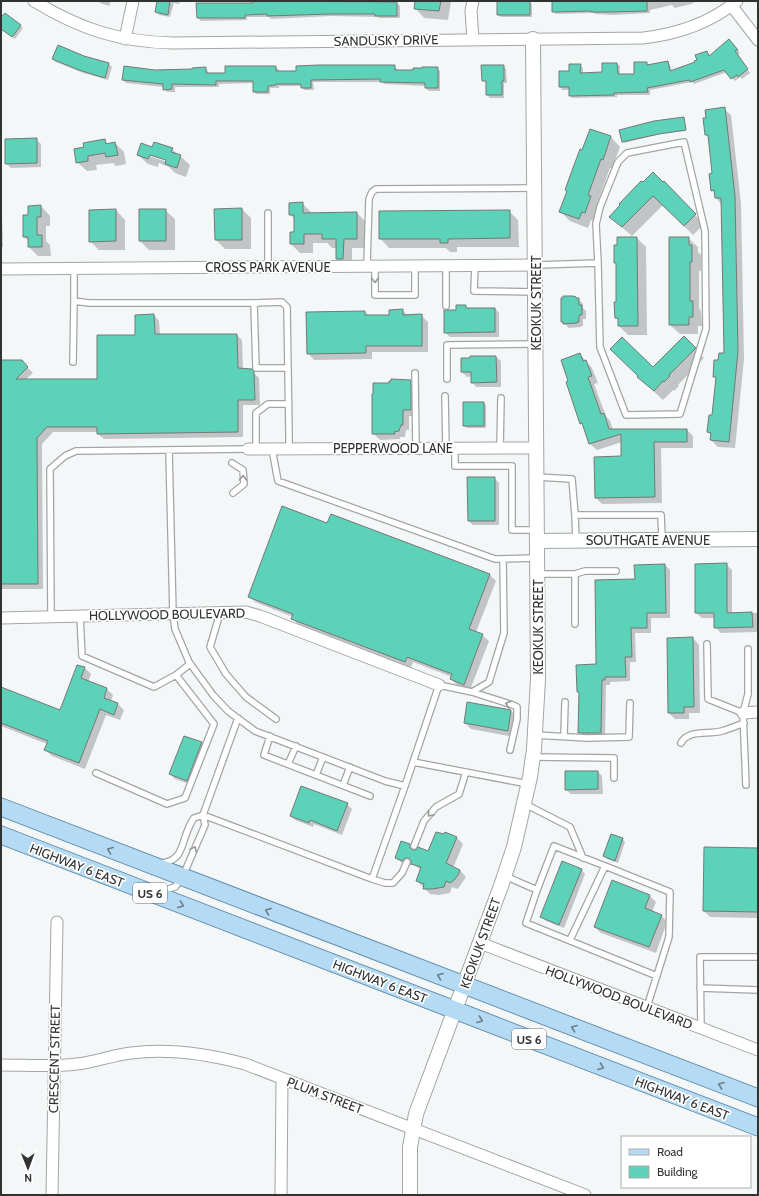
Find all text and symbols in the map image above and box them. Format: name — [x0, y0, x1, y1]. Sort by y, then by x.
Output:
street label: SANDUSKY DRIVE — [334, 31, 438, 49]
street label: KEOKUK STREET — [528, 255, 544, 351]
street label: CROSS PARK AVENUE — [205, 259, 331, 275]
one-way arrow — [371, 277, 379, 283]
street label: PEPPERWOOD LANE — [333, 440, 453, 456]
one-way arrow — [239, 475, 247, 481]
street label: SOUTHGATE AVENUE — [586, 532, 710, 548]
street label: KEOKUK STREET — [530, 579, 546, 675]
street label: HOLLYWOOD BOULEVARD — [89, 605, 245, 623]
one-way arrow — [505, 700, 512, 709]
one-way arrow — [427, 810, 434, 817]
street label: HIGHWAY 6 EAST — [28, 840, 126, 890]
one-way arrow — [107, 846, 114, 854]
one-way arrow — [190, 846, 198, 853]
road number: US 6 — [133, 883, 167, 903]
street label: KEOKUK STREET — [456, 895, 504, 990]
one-way arrow — [178, 900, 185, 908]
one-way arrow — [265, 907, 272, 915]
street label: HIGHWAY 6 EAST — [331, 956, 429, 1006]
street label: HOLLYWOOD BOULEVARD — [543, 962, 695, 1032]
one-way arrow — [436, 973, 443, 981]
street label: CRESCENT STREET — [45, 1005, 63, 1113]
one-way arrow — [477, 1015, 484, 1023]
one-way arrow — [571, 1025, 579, 1033]
road number: US 6 — [512, 1029, 546, 1049]
one-way arrow — [598, 1062, 605, 1070]
street label: PLUM STREET — [285, 1073, 365, 1117]
street label: HIGHWAY 6 EAST — [633, 1073, 731, 1123]
one-way arrow — [718, 1081, 725, 1089]
legend — [621, 1136, 751, 1188]
text: Road — [657, 1144, 683, 1159]
north arrow — [8, 1148, 48, 1188]
text: Building — [657, 1164, 699, 1179]
text: N — [24, 1171, 32, 1185]

